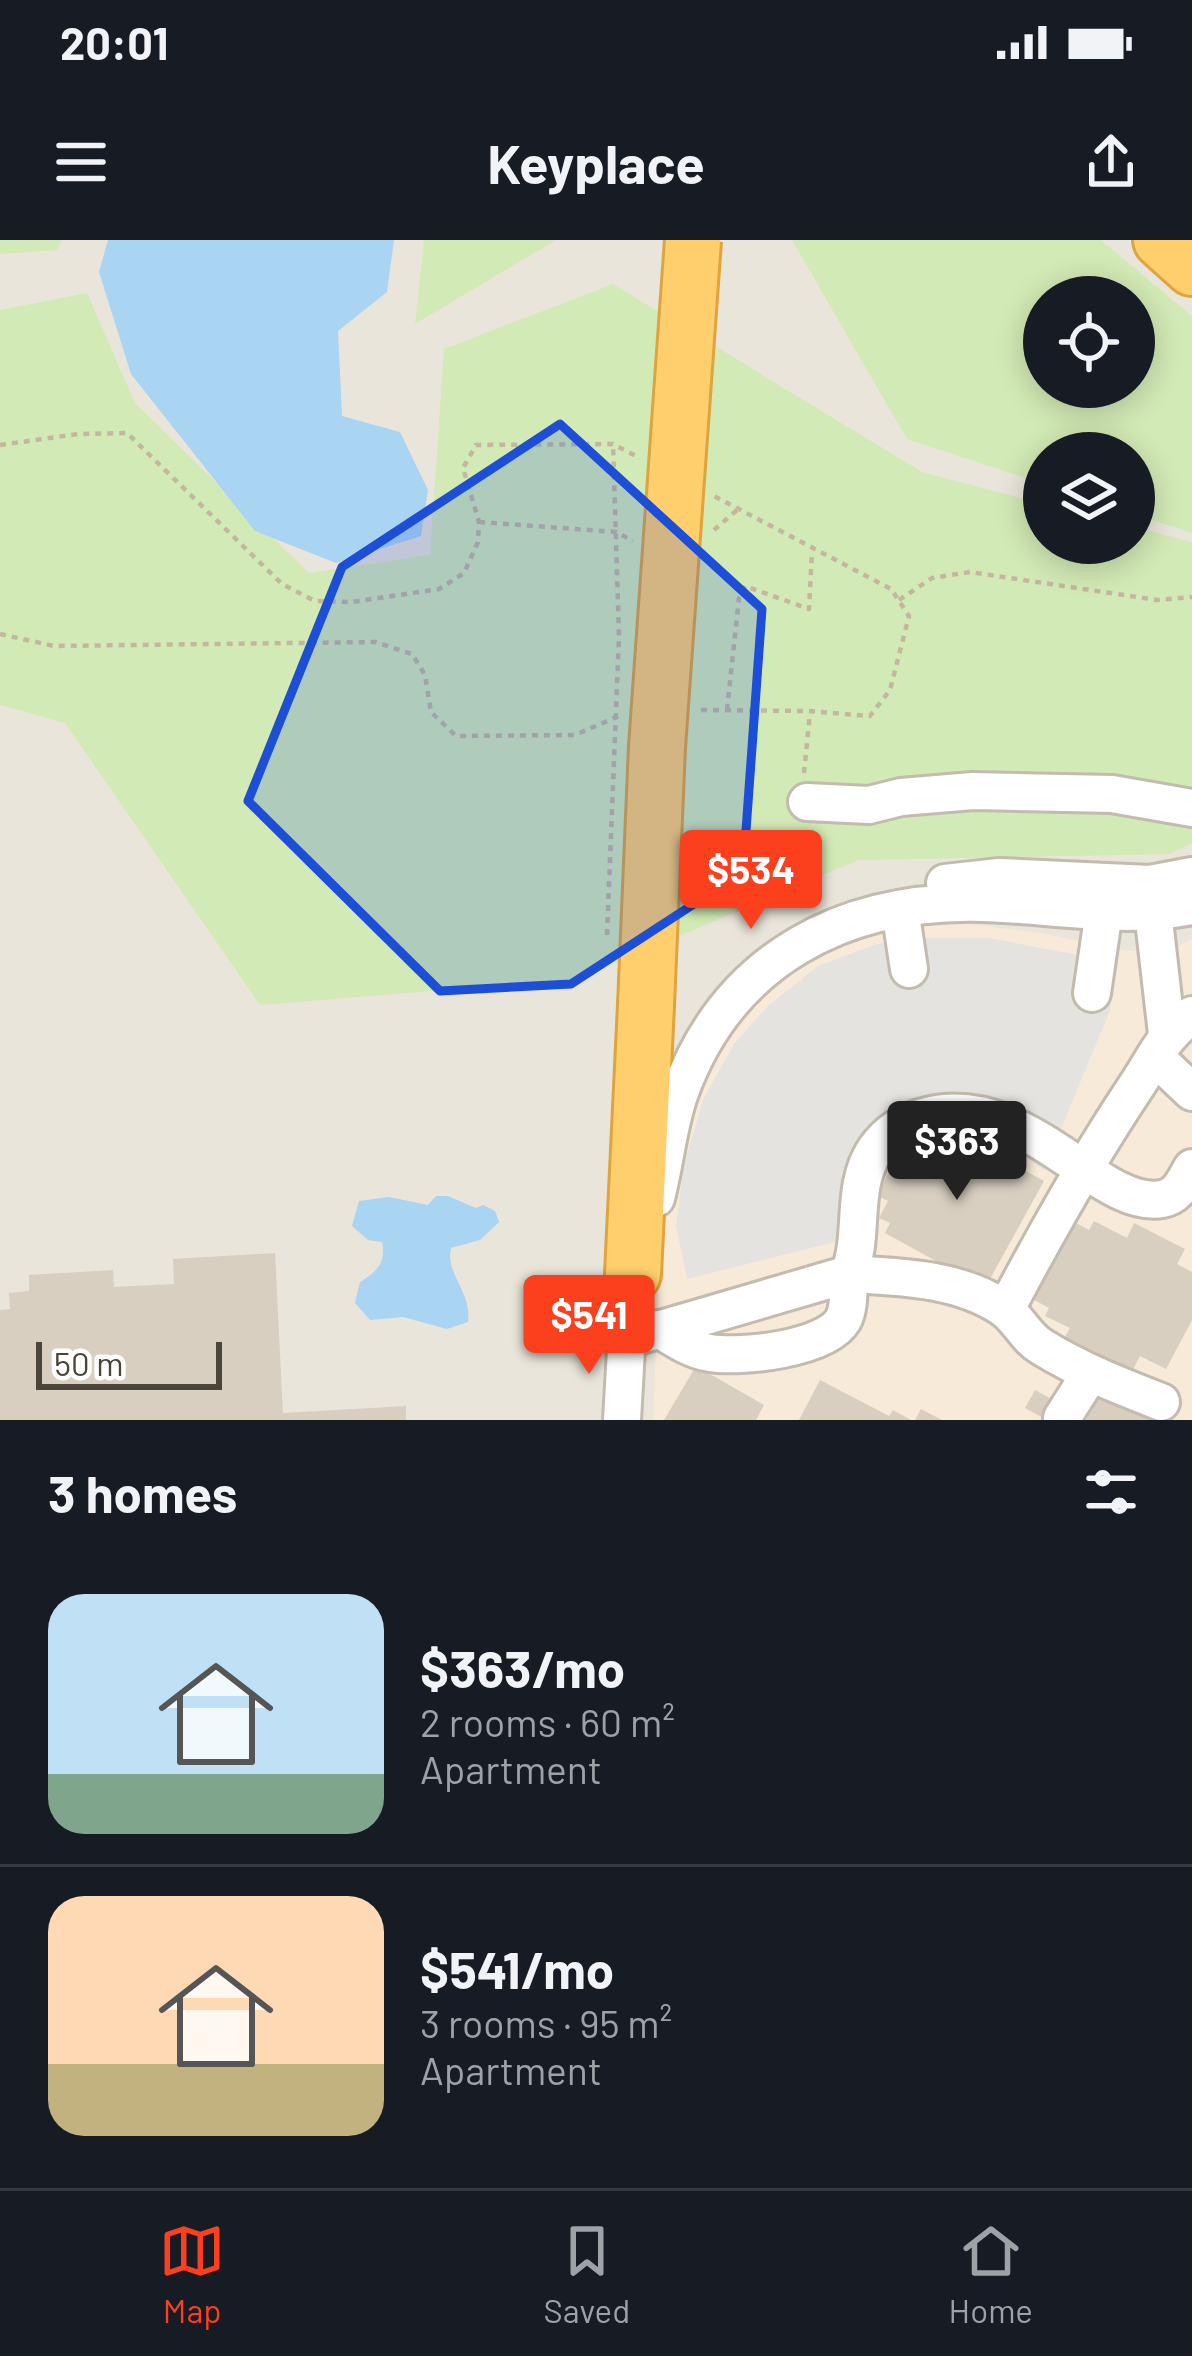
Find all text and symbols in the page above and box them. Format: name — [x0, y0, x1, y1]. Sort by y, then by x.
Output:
text: 20:01 — [60, 15, 168, 69]
icon: menu — [48, 129, 114, 195]
icon: share — [1078, 129, 1144, 195]
text: Keyplace — [487, 130, 705, 195]
map controls — [1023, 276, 1155, 564]
button: locate — [1023, 276, 1155, 408]
button: layers — [1023, 432, 1155, 564]
pin: $534 — [680, 830, 822, 932]
text: $534 — [707, 845, 795, 892]
pin: $363 — [886, 1101, 1028, 1203]
text: $363 — [914, 1116, 1000, 1163]
pin: $541 — [518, 1275, 660, 1377]
text: $541 — [551, 1290, 628, 1337]
scale bar — [36, 1336, 222, 1389]
text: 50 m — [54, 1343, 124, 1383]
icon: filters — [1078, 1459, 1144, 1525]
text: 3 homes — [48, 1462, 237, 1523]
text: $363/mo — [420, 1637, 625, 1698]
icon: home — [144, 1642, 288, 1786]
text: 2 rooms · 60 m² — [420, 1698, 675, 1745]
text: Apartment — [420, 1745, 602, 1792]
text: $541/mo — [420, 1938, 614, 1999]
icon: home — [144, 1944, 288, 2088]
text: 3 rooms · 95 m² — [420, 1999, 672, 2046]
text: Apartment — [420, 2046, 602, 2093]
tab: Map — [159, 2218, 225, 2330]
tab: Saved — [544, 2218, 630, 2330]
tab: Home — [949, 2218, 1033, 2330]

